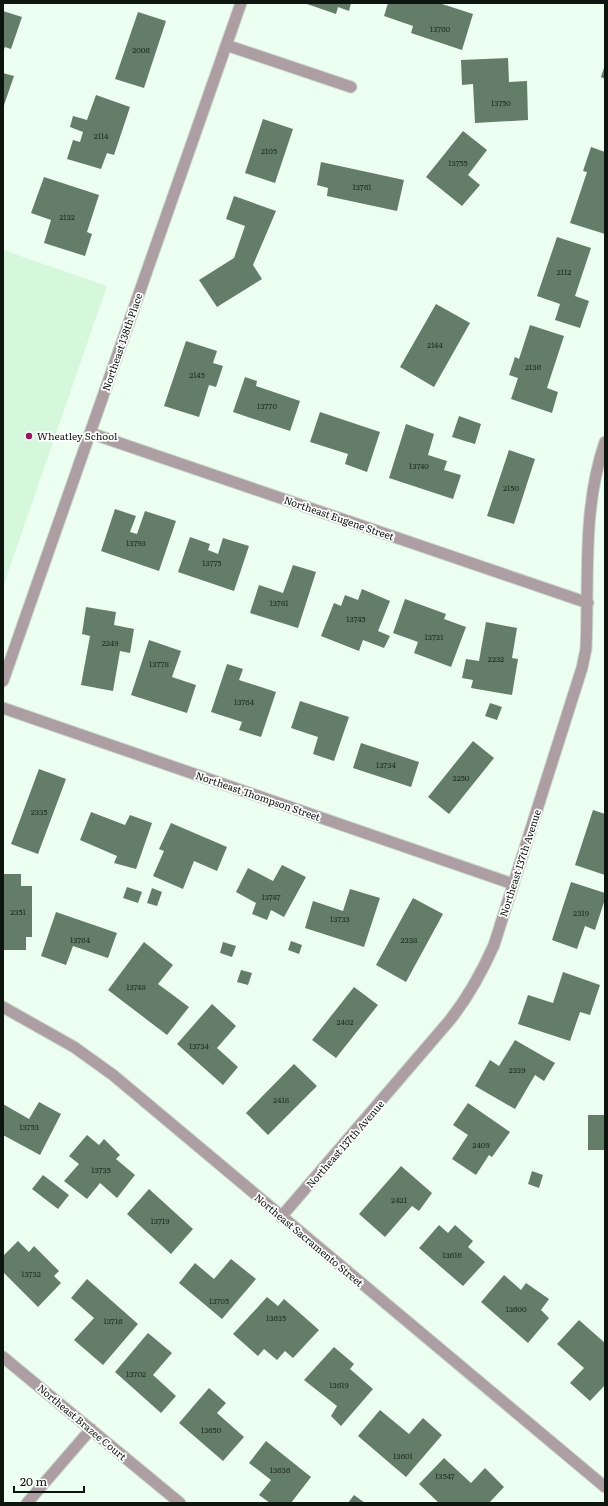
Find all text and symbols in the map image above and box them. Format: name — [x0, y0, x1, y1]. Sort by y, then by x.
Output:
house number: 13760 — [430, 23, 451, 34]
house number: 2006 — [132, 44, 150, 55]
house number: 13750 — [491, 97, 511, 108]
house number: 2114 — [94, 130, 109, 141]
house number: 2105 — [261, 145, 277, 156]
house number: 13755 — [448, 157, 468, 168]
house number: 13761 — [353, 181, 372, 192]
house number: 2132 — [59, 211, 75, 222]
house number: 2112 — [557, 266, 571, 277]
street label: Northeast 138th Place — [98, 291, 145, 393]
house number: 2144 — [427, 339, 443, 350]
house number: 2136 — [525, 361, 542, 372]
house number: 2145 — [189, 369, 205, 380]
house number: 13770 — [257, 400, 277, 411]
place label: Wheatley School — [37, 428, 118, 443]
marker: Wheatley School — [24, 431, 34, 441]
house number: 13740 — [409, 460, 429, 471]
house number: 2150 — [503, 482, 519, 493]
street label: Northeast Eugene Street — [282, 492, 396, 543]
house number: 13793 — [126, 537, 146, 548]
house number: 13775 — [202, 557, 222, 568]
house number: 13761 — [270, 597, 289, 608]
house number: 13745 — [346, 613, 366, 624]
house number: 13731 — [425, 631, 444, 642]
house number: 2249 — [102, 637, 118, 648]
house number: 2232 — [488, 653, 504, 664]
house number: 13778 — [149, 658, 170, 669]
house number: 13764 — [234, 696, 255, 707]
house number: 13734 — [376, 759, 397, 770]
street label: Northeast Thompson Street — [194, 767, 323, 824]
house number: 2250 — [453, 772, 470, 783]
house number: 2335 — [31, 806, 47, 817]
street label: Northeast 137th Avenue — [495, 807, 544, 918]
house number: 13747 — [261, 891, 281, 902]
house number: 2351 — [10, 906, 27, 917]
house number: 2319 — [573, 907, 589, 918]
house number: 13733 — [330, 913, 350, 924]
house number: 13764 — [70, 934, 91, 945]
house number: 2338 — [401, 934, 418, 945]
house number: 13748 — [126, 981, 146, 992]
house number: 2402 — [336, 1016, 354, 1027]
house number: 13734 — [189, 1040, 210, 1051]
house number: 2339 — [509, 1064, 525, 1075]
house number: 2418 — [273, 1094, 290, 1105]
street label: Northeast 137th Avenue — [302, 1097, 387, 1191]
house number: 13753 — [19, 1121, 39, 1132]
house number: 2409 — [472, 1139, 490, 1150]
house number: 13735 — [91, 1164, 111, 1175]
street label: Northeast Sacramento Street — [252, 1190, 367, 1290]
house number: 2421 — [391, 1194, 408, 1205]
house number: 13719 — [151, 1215, 169, 1226]
house number: 13616 — [442, 1249, 462, 1260]
house number: 13732 — [21, 1268, 41, 1279]
house number: 13705 — [209, 1295, 229, 1306]
house number: 13600 — [505, 1303, 527, 1314]
house number: 13635 — [266, 1312, 286, 1323]
house number: 13716 — [104, 1315, 123, 1326]
house number: 13702 — [126, 1368, 146, 1379]
house number: 13619 — [329, 1379, 349, 1390]
street label: Northeast Brazee Court — [35, 1380, 130, 1463]
house number: 13650 — [201, 1424, 222, 1435]
house number: 13601 — [393, 1450, 414, 1461]
house number: 13636 — [270, 1464, 291, 1475]
scale bar — [14, 1468, 84, 1494]
house number: 13547 — [435, 1470, 455, 1481]
text: 20 m — [20, 1472, 47, 1490]

